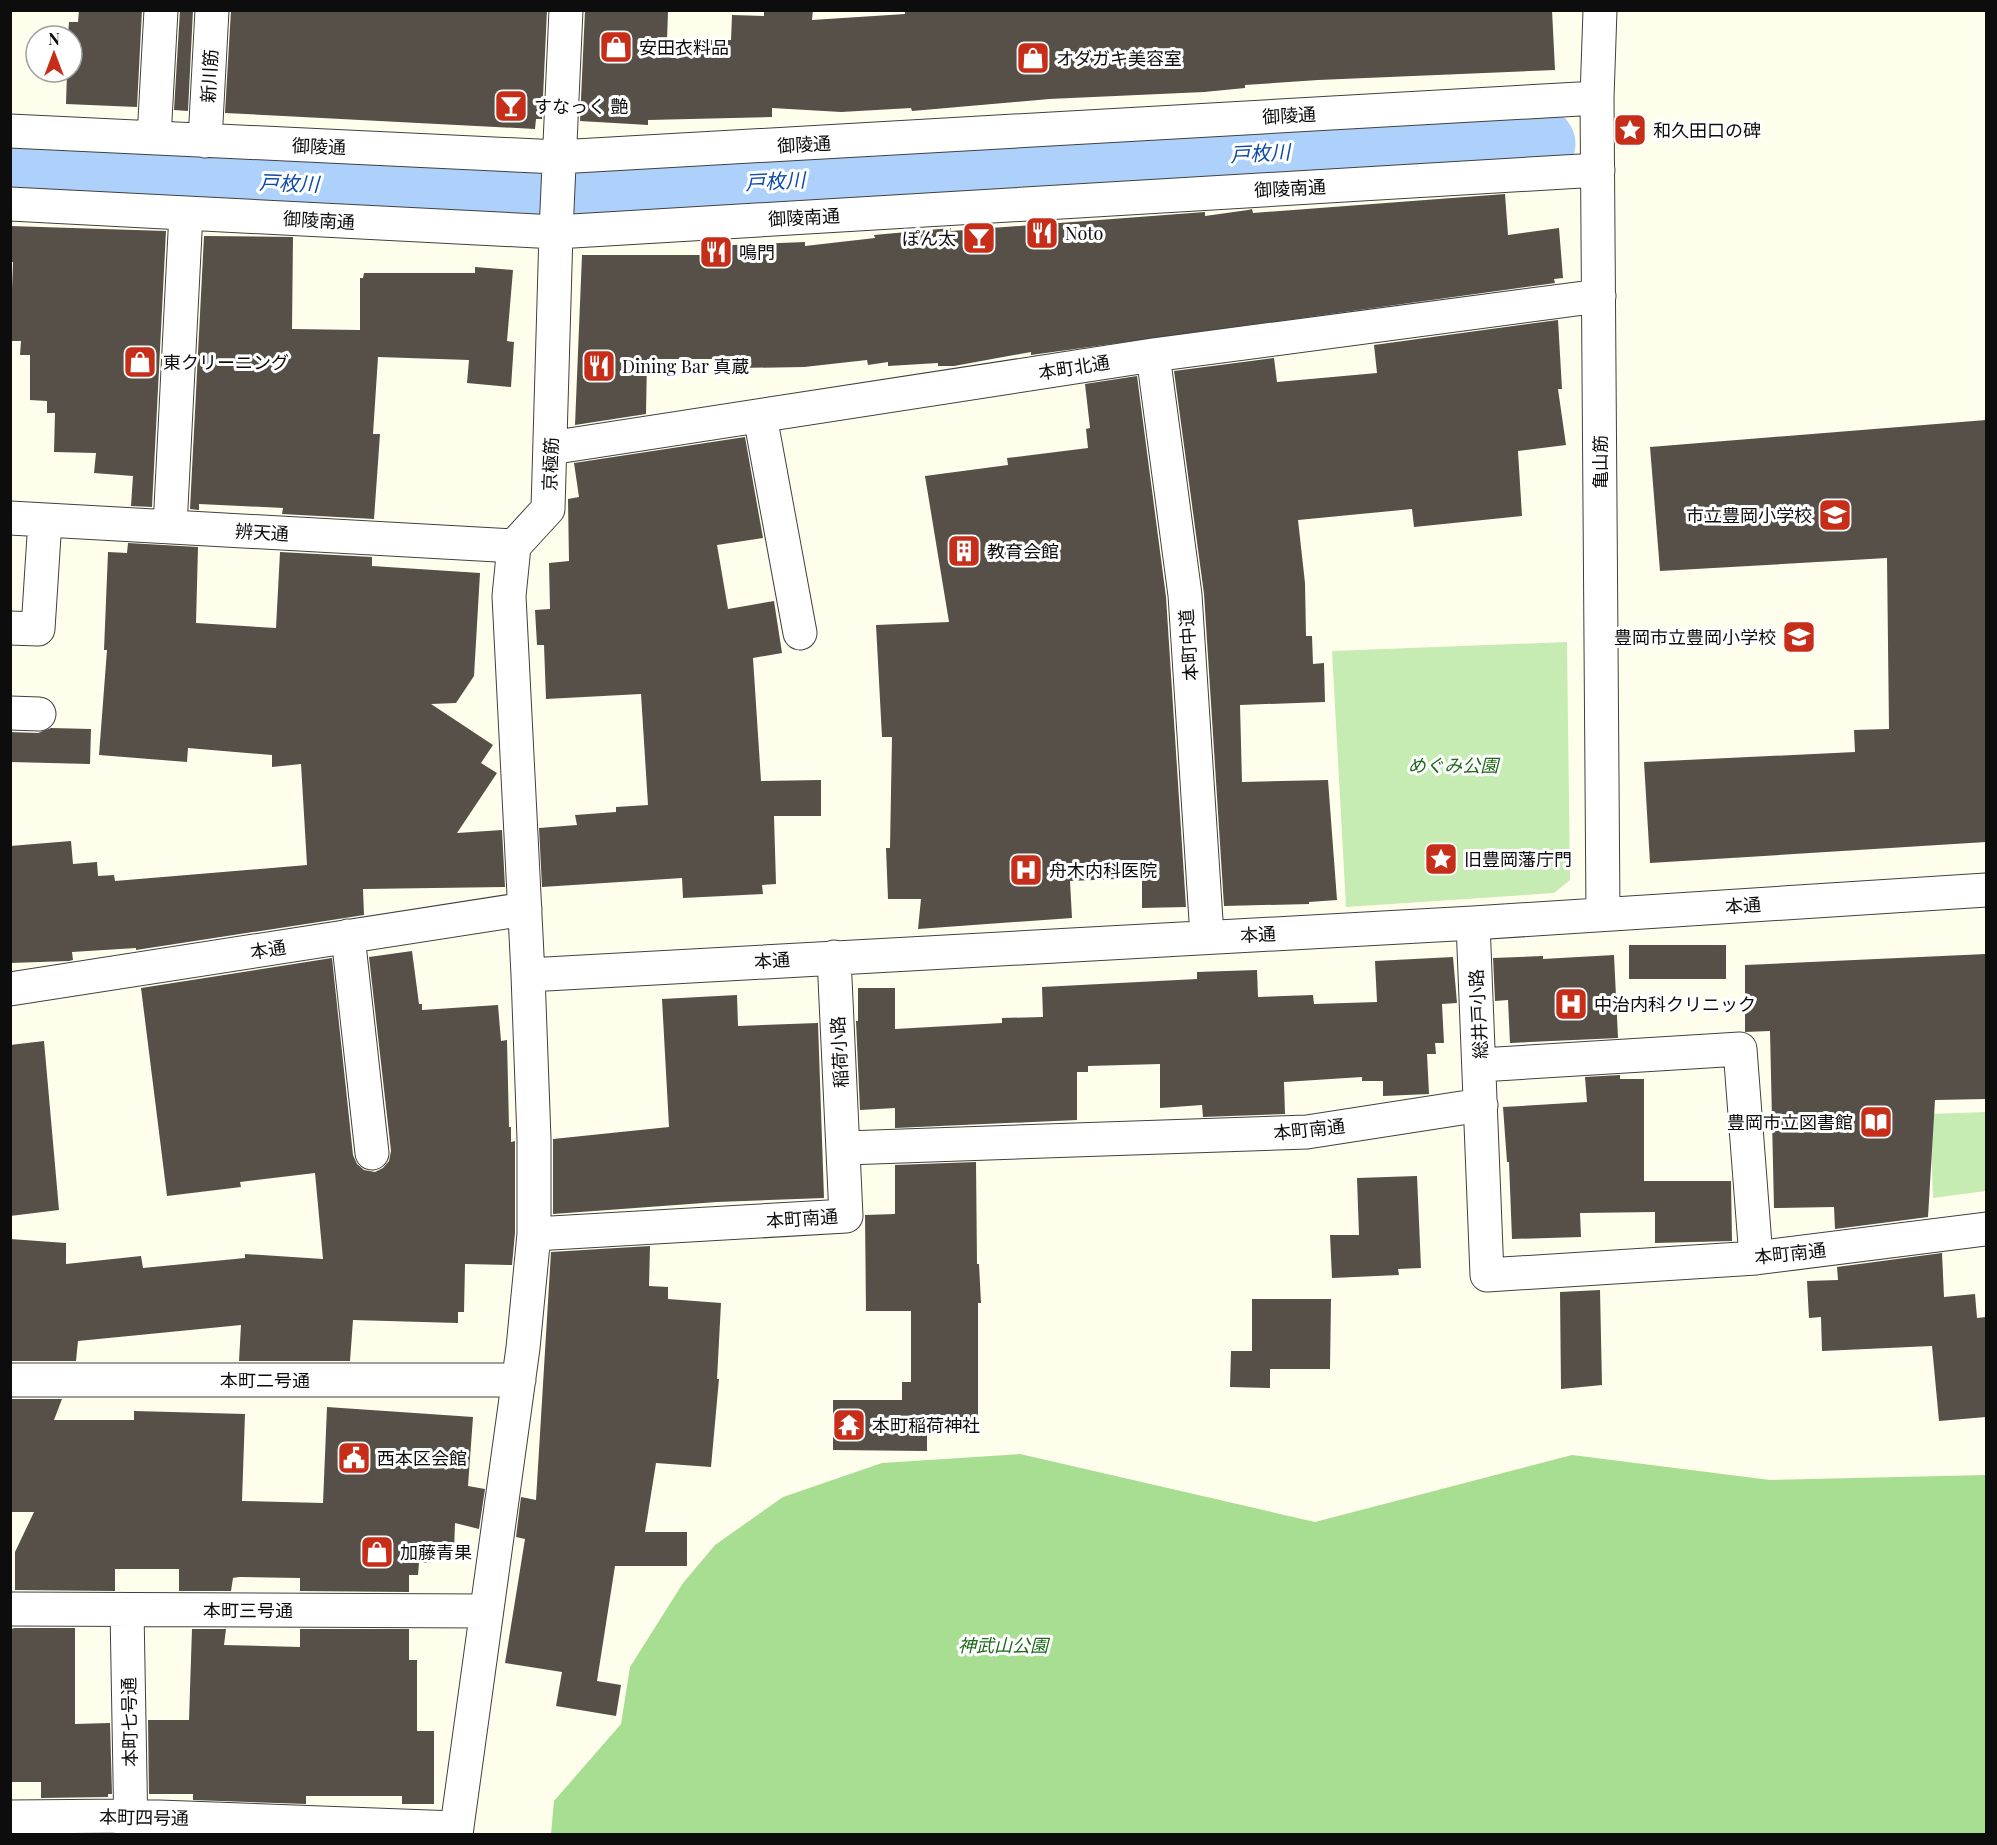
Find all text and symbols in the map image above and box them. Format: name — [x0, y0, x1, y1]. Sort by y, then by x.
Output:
north arrow — [24, 24, 84, 84]
text: N — [48, 28, 60, 49]
shop icon: 安田衣料品 — [598, 29, 634, 65]
place label: 安田衣料品 — [639, 35, 729, 59]
shop icon: オダガキ美容室 — [1015, 40, 1051, 76]
place label: オダガキ美容室 — [1056, 46, 1182, 70]
street label: 新川筋 — [196, 48, 222, 104]
bar icon: すなっく 艶 — [493, 88, 529, 124]
place label: すなっく 艶 — [534, 94, 628, 118]
street label: 御陵通 — [1261, 102, 1317, 128]
place icon: 和久田口の碑 — [1612, 112, 1648, 148]
place label: 和久田口の碑 — [1653, 118, 1761, 142]
street label: 御陵通 — [776, 131, 832, 157]
street label: 御陵通 — [292, 133, 346, 159]
water label: 戸枚川 — [1229, 137, 1293, 167]
water label: 戸枚川 — [744, 165, 808, 195]
water label: 戸枚川 — [259, 167, 321, 197]
street label: 御陵南通 — [1253, 174, 1327, 202]
street label: 御陵南通 — [767, 203, 841, 231]
street label: 御陵南通 — [282, 206, 356, 234]
restaurant icon: Noto — [1024, 215, 1060, 251]
bar icon: ぽん太 — [961, 220, 997, 256]
place label: Noto — [1065, 221, 1104, 245]
place label: ぽん太 — [902, 226, 956, 250]
restaurant icon: 鳴門 — [698, 234, 734, 270]
place label: 鳴門 — [739, 240, 775, 264]
shop icon: 東クリーニング — [122, 344, 158, 380]
restaurant icon: Dining Bar 真蔵 — [581, 348, 617, 384]
place label: 東クリーニング — [163, 350, 289, 374]
street label: 本町北通 — [1037, 350, 1111, 384]
place label: Dining Bar 真蔵 — [622, 354, 749, 378]
street label: 亀山筋 — [1588, 435, 1612, 489]
street label: 京極筋 — [537, 437, 563, 491]
school or university icon: 市立豊岡小学校 — [1817, 497, 1853, 533]
place label: 市立豊岡小学校 — [1686, 503, 1812, 527]
street label: 辨天通 — [234, 519, 290, 545]
building icon: 教育会館 — [946, 533, 982, 569]
place label: 教育会館 — [987, 539, 1059, 563]
street label: 本町中道 — [1174, 608, 1202, 682]
school or university icon: 豊岡市立豊岡小学校 — [1781, 619, 1817, 655]
place label: 豊岡市立豊岡小学校 — [1614, 625, 1776, 649]
park label: めぐみ公園 — [1408, 753, 1501, 777]
place icon: 旧豊岡藩庁門 — [1423, 841, 1459, 877]
place label: 旧豊岡藩庁門 — [1464, 847, 1572, 871]
hospital icon: 舟木内科医院 — [1008, 852, 1044, 888]
place label: 舟木内科医院 — [1049, 858, 1157, 882]
street label: 本通 — [1724, 892, 1762, 918]
street label: 本通 — [1239, 921, 1277, 947]
street label: 本通 — [248, 934, 288, 964]
street label: 本通 — [753, 947, 791, 973]
street label: 総井戸小路 — [1464, 968, 1492, 1060]
hospital icon: 中治内科クリニック — [1553, 986, 1589, 1022]
place label: 中治内科クリニック — [1594, 992, 1756, 1016]
street label: 稲荷小路 — [825, 1015, 853, 1089]
library icon: 豊岡市立図書館 — [1858, 1104, 1894, 1140]
place label: 豊岡市立図書館 — [1727, 1110, 1853, 1134]
street label: 本町南通 — [1272, 1113, 1346, 1145]
street label: 本町南通 — [765, 1204, 839, 1232]
street label: 本町南通 — [1753, 1237, 1827, 1269]
street label: 本町二号通 — [220, 1368, 310, 1392]
temple icon: 本町稲荷神社 — [831, 1407, 867, 1443]
place label: 本町稲荷神社 — [872, 1413, 980, 1437]
public building icon: 西本区会館 — [336, 1440, 372, 1476]
place label: 西本区会館 — [377, 1446, 467, 1470]
shop icon: 加藤青果 — [359, 1534, 395, 1570]
place label: 加藤青果 — [400, 1540, 472, 1564]
street label: 本町三号通 — [203, 1598, 293, 1622]
park label: 神武山公園 — [958, 1633, 1051, 1657]
street label: 本町七号通 — [116, 1677, 142, 1767]
street label: 本町四号通 — [99, 1804, 189, 1830]

